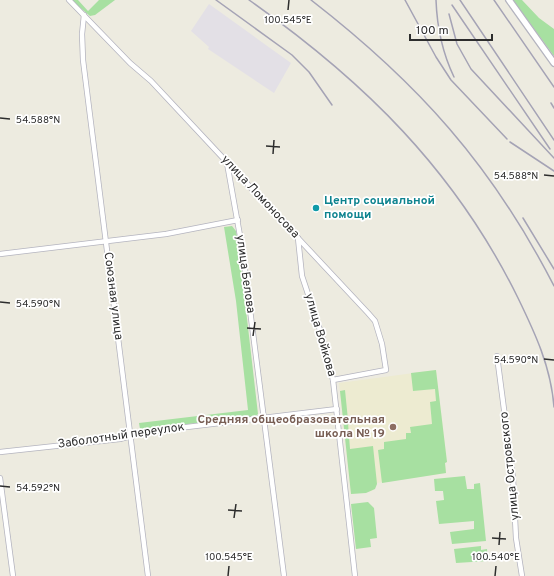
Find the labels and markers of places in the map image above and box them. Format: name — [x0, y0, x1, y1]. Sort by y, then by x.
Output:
place label: Центр социальной помощи — [324, 193, 435, 223]
marker: Центр социальной помощи — [311, 203, 321, 213]
place label: Средняя общеобразовательная школа № 19 — [197, 412, 385, 442]
marker: Средняя общеобразовательная школа № 19 — [388, 422, 398, 432]

